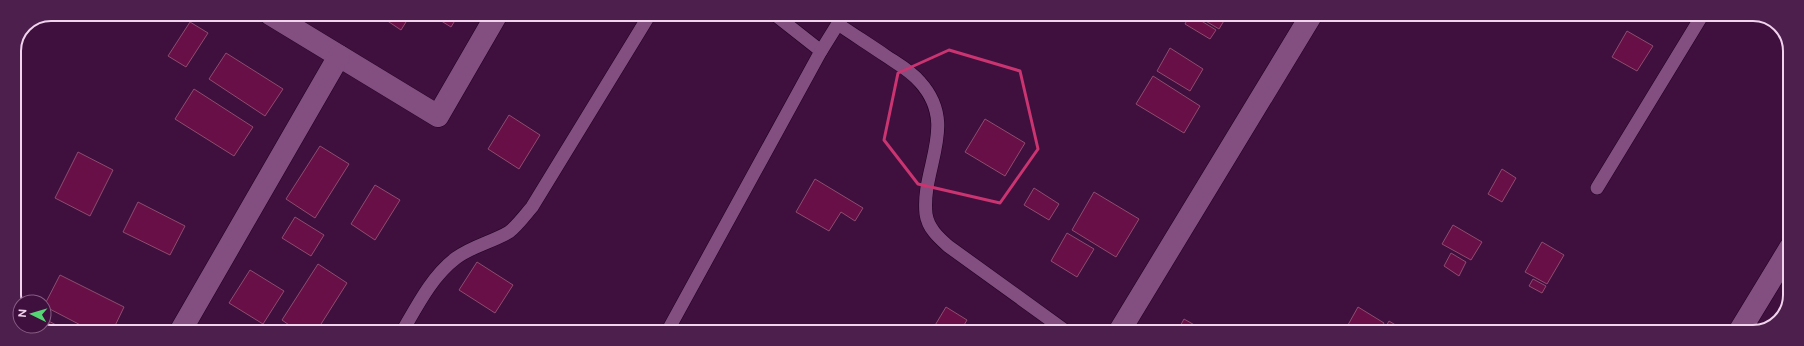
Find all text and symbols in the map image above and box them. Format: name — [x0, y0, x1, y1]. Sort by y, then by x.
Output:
north arrow — [12, 294, 52, 334]
text: N — [16, 308, 29, 318]

